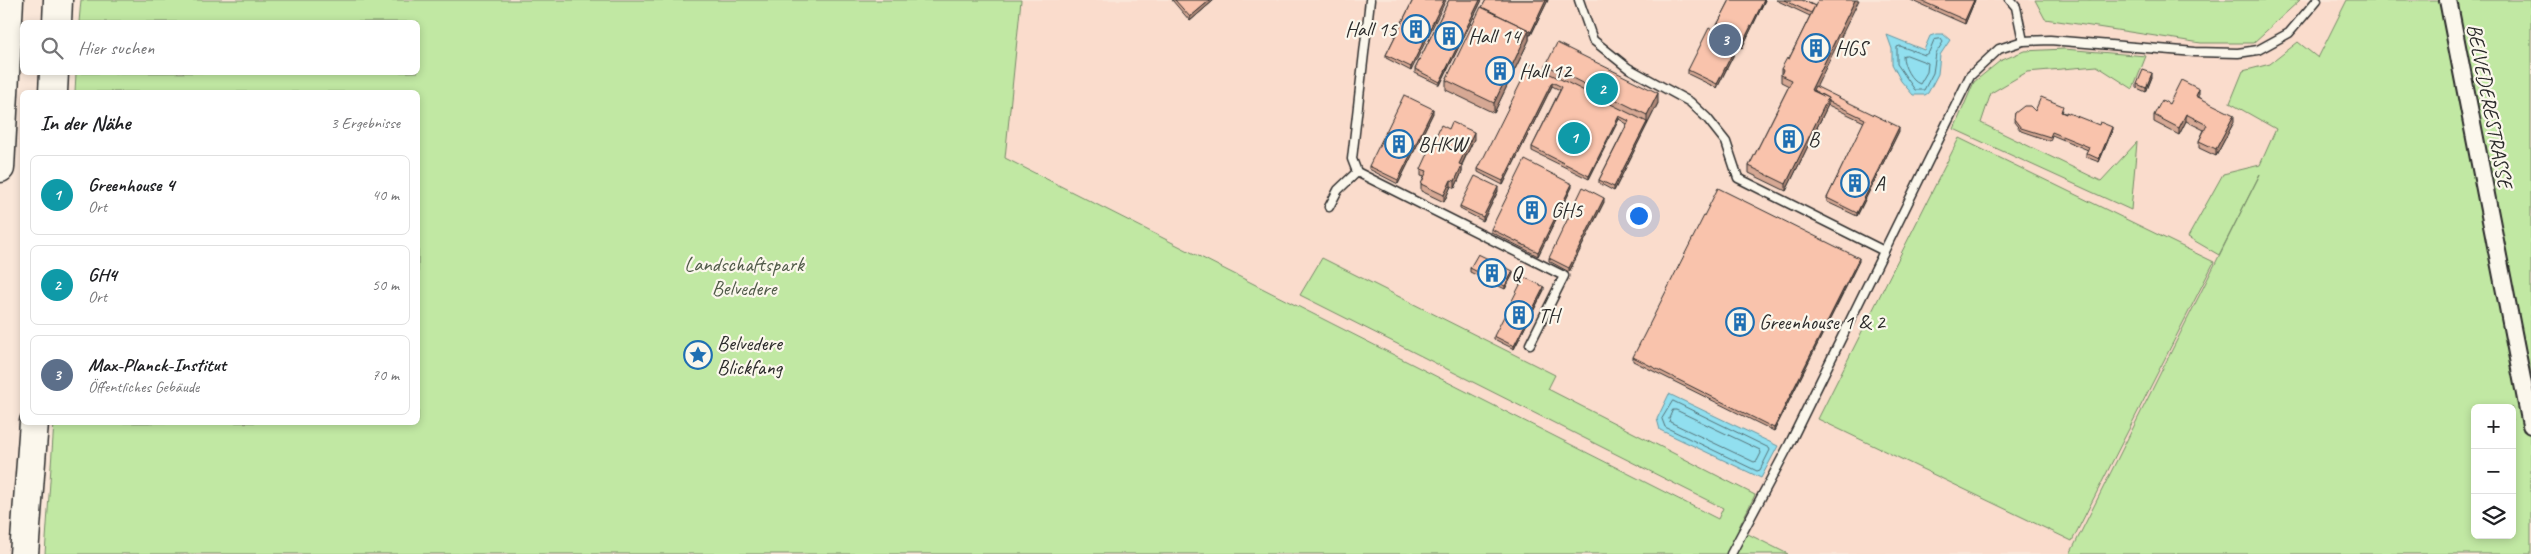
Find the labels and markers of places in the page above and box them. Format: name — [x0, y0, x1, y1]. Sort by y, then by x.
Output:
building icon: Hall 15 — [1401, 14, 1431, 44]
place label: Hall 15 — [1345, 16, 1399, 42]
building icon: Hall 14 — [1434, 21, 1464, 51]
pin: 3 — [1709, 21, 1741, 59]
place label: Hall 14 — [1468, 23, 1523, 49]
building icon: HGS — [1801, 33, 1831, 63]
place label: HGS — [1835, 35, 1870, 61]
building icon: Hall 12 — [1485, 56, 1515, 86]
place label: Hall 12 — [1519, 58, 1573, 84]
pin: 2 — [1586, 70, 1618, 108]
pin: 1 — [1558, 119, 1590, 157]
building icon: B — [1774, 124, 1804, 154]
place label: B — [1808, 126, 1821, 152]
building icon: BHKW — [1384, 129, 1414, 159]
place label: BHKW — [1418, 131, 1470, 157]
building icon: A — [1840, 168, 1870, 198]
place label: A — [1874, 170, 1886, 196]
building icon: GH5 — [1517, 195, 1547, 225]
place label: GH5 — [1551, 197, 1584, 223]
building icon: Q — [1477, 258, 1507, 288]
place label: Q — [1511, 260, 1524, 286]
building icon: TH — [1504, 300, 1534, 330]
place label: TH — [1538, 302, 1563, 328]
building icon: Greenhouse 1 & 2 — [1725, 307, 1755, 337]
place label: Greenhouse 1 & 2 — [1759, 309, 1886, 335]
place label: Belvedere Blickfang — [717, 330, 784, 380]
place icon: Belvedere Blickfang — [683, 340, 713, 370]

